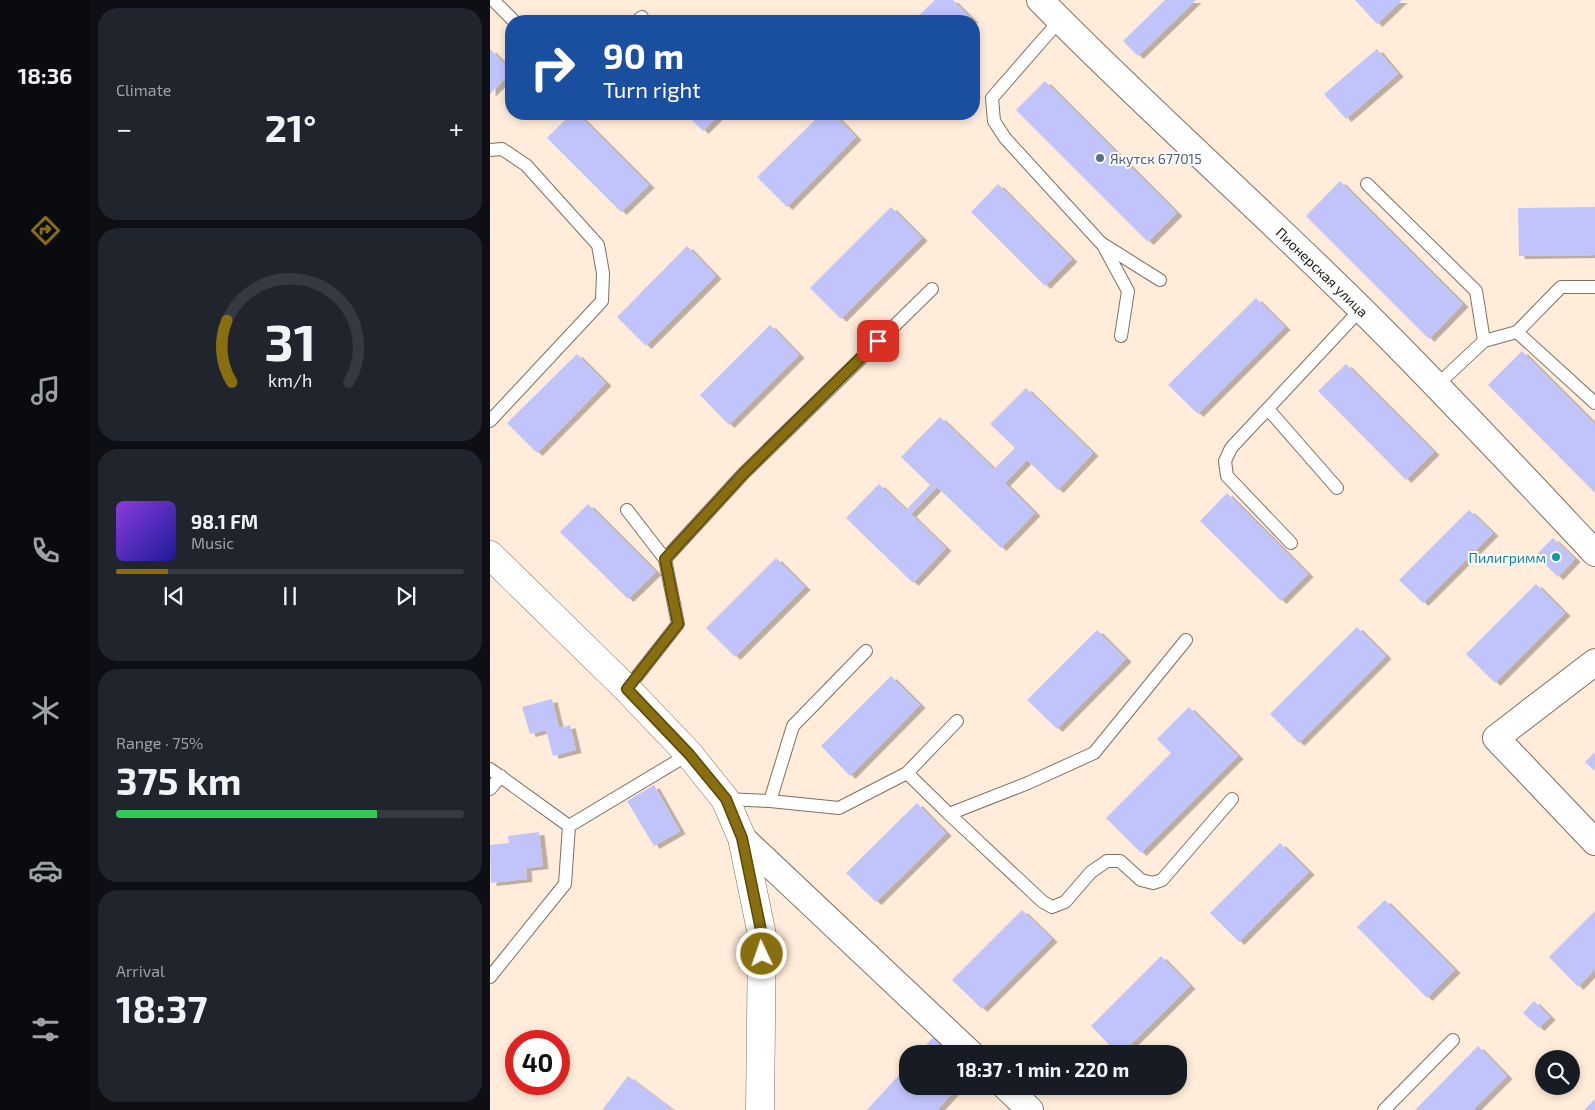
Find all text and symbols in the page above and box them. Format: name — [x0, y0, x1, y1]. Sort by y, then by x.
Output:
text: 90 m — [603, 34, 684, 76]
icon: right — [520, 35, 585, 100]
text: 18:36 — [18, 62, 72, 88]
text: Turn right — [603, 76, 701, 102]
text: Climate — [116, 80, 171, 99]
text: 21° — [265, 104, 316, 150]
text: − — [116, 111, 132, 145]
text: + — [449, 111, 464, 145]
place label: Якутск 677015 — [1110, 150, 1202, 167]
marker: Якутск 677015 — [1094, 152, 1106, 164]
icon: directions — [28, 213, 63, 248]
street label: Пионерская улица — [1273, 223, 1372, 320]
text: 31 — [264, 309, 316, 371]
pin — [857, 320, 899, 362]
icon: arrive — [864, 327, 892, 355]
text: km/h — [268, 369, 312, 391]
icon: music — [28, 373, 63, 408]
text: 98.1 FM — [191, 510, 258, 533]
icon: phone — [28, 533, 63, 568]
text: Music — [191, 533, 234, 552]
place label: Пилигримм — [1469, 549, 1546, 566]
marker: Пилигримм — [1550, 551, 1562, 563]
icon: previous — [160, 582, 188, 610]
icon: pause — [276, 582, 304, 610]
icon: next — [392, 582, 420, 610]
icon: climate — [28, 693, 63, 728]
text: Range · 75% — [116, 733, 203, 752]
text: 375 km — [116, 757, 242, 803]
icon: car — [28, 853, 63, 888]
position arrow — [735, 927, 787, 979]
text: Arrival — [116, 961, 165, 980]
text: 18:37 — [116, 985, 207, 1031]
icon: filters — [28, 1012, 63, 1047]
speed limit sign: 40 — [505, 1030, 570, 1095]
map controls — [1535, 1050, 1580, 1095]
button: search — [1535, 1050, 1580, 1095]
text: 18:37 · 1 min · 220 m — [957, 1058, 1129, 1081]

